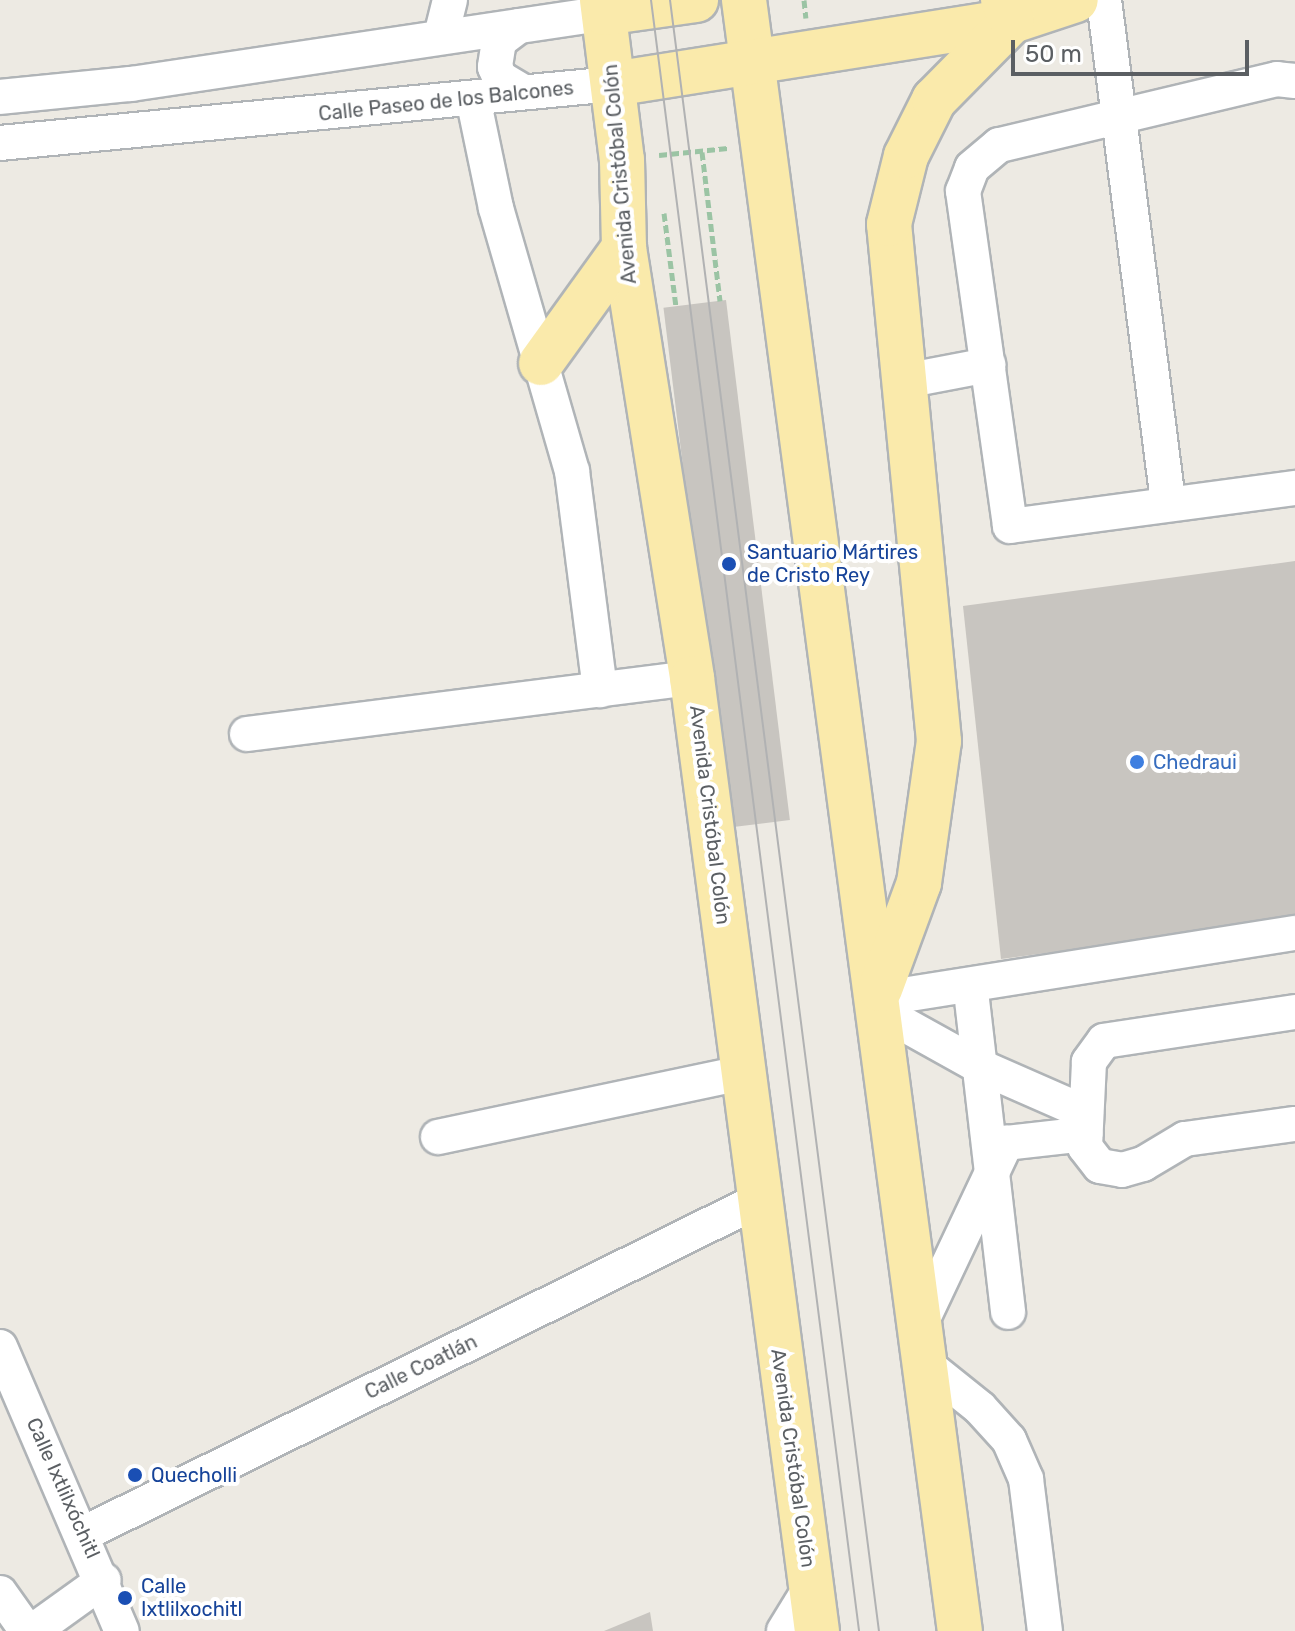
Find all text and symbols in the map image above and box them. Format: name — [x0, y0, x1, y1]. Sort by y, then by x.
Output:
scale bar — [1015, 24, 1253, 74]
text: 50 m — [1025, 40, 1082, 68]
street label: Avenida Cristóbal Colón — [598, 63, 642, 285]
street label: Calle Paseo de los Balcones — [317, 76, 575, 126]
place label: Santuario Mártires de Cristo Rey — [747, 540, 918, 587]
marker: Santuario Mártires de Cristo Rey — [718, 553, 740, 575]
street label: Avenida Cristóbal Colón — [685, 704, 735, 926]
place label: Chedraui — [1153, 750, 1237, 774]
marker: Chedraui — [1128, 753, 1146, 771]
street label: Calle Coatlán — [361, 1330, 481, 1404]
street label: Avenida Cristóbal Colón — [766, 1347, 820, 1569]
street label: Calle Ixtlilxóchitl — [21, 1414, 105, 1562]
place label: Quecholli — [151, 1463, 237, 1487]
marker: Quecholli — [126, 1466, 144, 1484]
place label: Calle Ixtlilxochitl — [141, 1574, 242, 1621]
marker: Calle Ixtlilxochitl — [116, 1589, 134, 1607]

